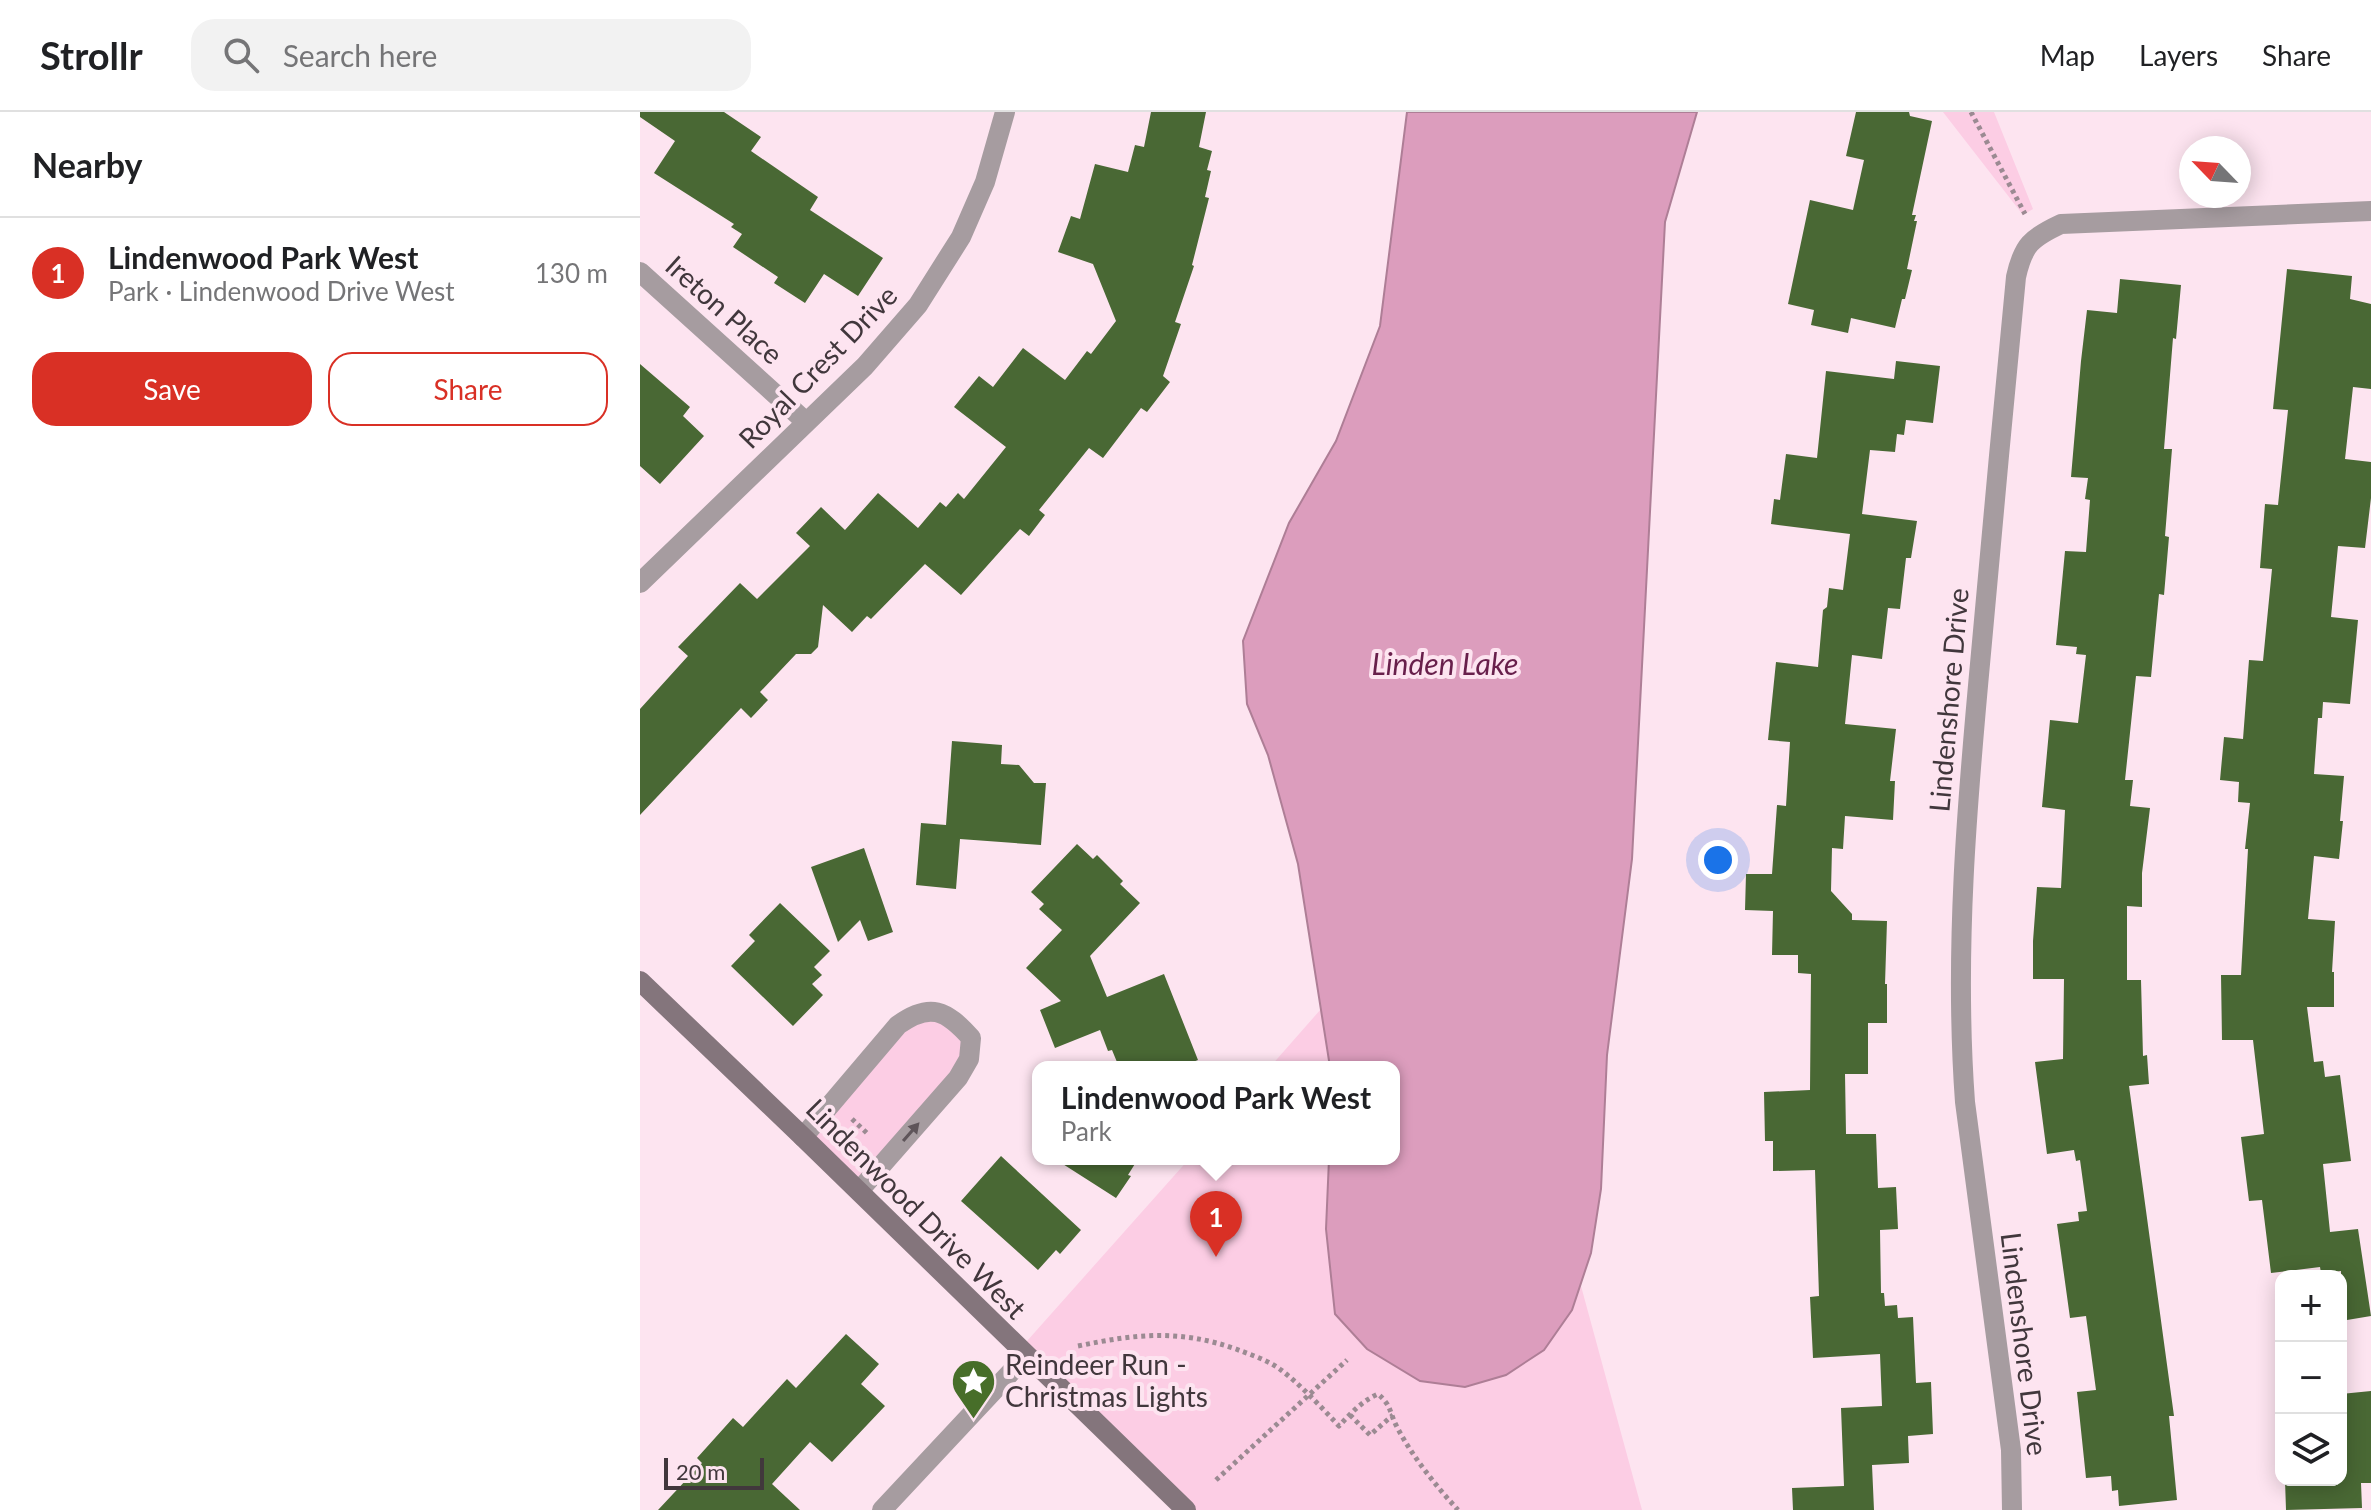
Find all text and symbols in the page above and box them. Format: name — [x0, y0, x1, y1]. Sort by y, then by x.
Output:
search box — [191, 19, 751, 91]
text: Strollr — [40, 32, 143, 78]
icon: search — [219, 33, 263, 77]
text: Search here — [283, 37, 437, 73]
text: Map — [2040, 38, 2095, 72]
text: Layers — [2139, 38, 2218, 72]
text: Share — [2262, 38, 2331, 72]
north arrow — [2179, 136, 2251, 208]
text: Nearby — [32, 144, 143, 185]
text: Lindenwood Park West — [108, 239, 418, 275]
street label: Ireton Place — [659, 248, 790, 371]
text: 1 — [50, 257, 66, 289]
text: 130 m — [535, 257, 608, 289]
text: Park · Lindenwood Drive West — [108, 275, 455, 307]
street label: Royal Crest Drive — [731, 278, 903, 455]
button: Save — [32, 352, 312, 426]
button: Share — [328, 352, 608, 426]
street label: Lindenshore Drive — [1921, 586, 1975, 813]
water label: Linden Lake — [1372, 645, 1518, 681]
your location — [1698, 840, 1738, 880]
popup — [1032, 1061, 1400, 1165]
text: Lindenwood Park West — [1061, 1079, 1371, 1115]
street label: Lindenwood Drive West — [800, 1091, 1034, 1325]
text: Park — [1061, 1115, 1112, 1147]
one-way arrow — [901, 1123, 919, 1142]
pin: 1 — [1190, 1191, 1242, 1257]
street label: Lindenshore Drive — [1994, 1230, 2056, 1457]
map controls — [2275, 1270, 2347, 1486]
button: + — [2275, 1270, 2347, 1342]
button: − — [2275, 1342, 2347, 1414]
place label: Reindeer Run - Christmas Lights — [1005, 1347, 1208, 1413]
place icon: Reindeer Run - Christmas Lights — [950, 1357, 998, 1420]
button: layers — [2275, 1414, 2347, 1486]
scale bar — [664, 1454, 764, 1490]
text: 20 m — [676, 1458, 725, 1485]

